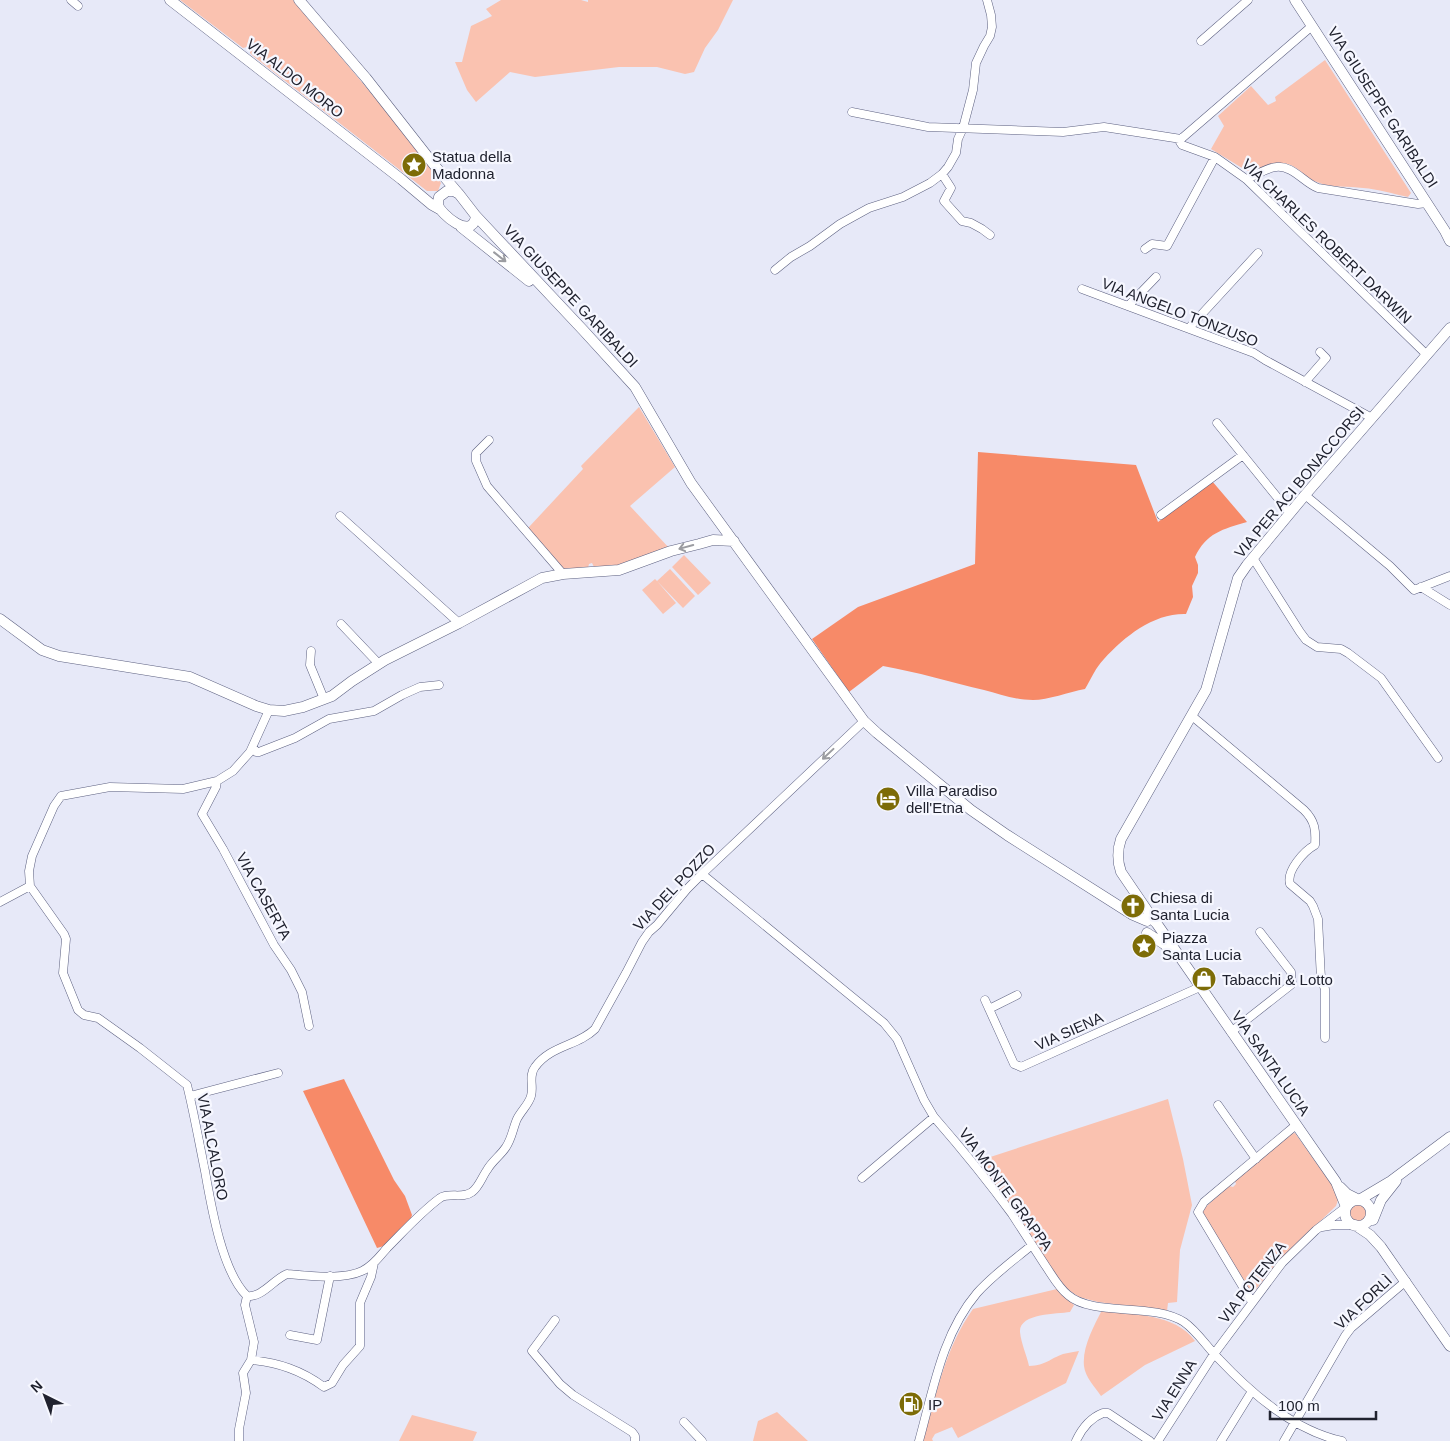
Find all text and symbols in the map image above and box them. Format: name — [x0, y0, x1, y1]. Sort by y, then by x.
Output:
street label: VIA GIUSEPPE GARIBALDI — [1325, 23, 1441, 191]
street label: VIA ALDO MORO — [243, 35, 347, 121]
place label: Statua della Madonna — [432, 148, 512, 182]
place icon: Statua della Madonna — [401, 152, 427, 178]
street label: VIA CHARLES ROBERT DARWIN — [1239, 155, 1415, 327]
street label: VIA GIUSEPPE GARIBALDI — [501, 221, 641, 371]
one-way arrow — [493, 251, 506, 262]
street label: VIA ANGELO TONZUSO — [1099, 274, 1261, 350]
street label: VIA PER ACI BONACCORSI — [1231, 403, 1367, 561]
one-way arrow — [678, 543, 694, 552]
one-way arrow — [822, 748, 834, 760]
place label: Villa Paradiso dell'Etna — [906, 782, 997, 816]
hotel icon: Villa Paradiso dell'Etna — [875, 786, 901, 812]
street label: VIA DEL POZZO — [630, 840, 718, 934]
street label: VIA CASERTA — [233, 849, 295, 943]
place label: Chiesa di Santa Lucia — [1150, 889, 1230, 923]
church icon: Chiesa di Santa Lucia — [1120, 893, 1146, 919]
place label: Piazza Santa Lucia — [1162, 929, 1242, 963]
place icon: Piazza Santa Lucia — [1131, 933, 1157, 959]
shop icon: Tabacchi & Lotto — [1191, 966, 1217, 992]
place label: Tabacchi & Lotto — [1222, 971, 1333, 988]
street label: VIA SANTA LUCIA — [1228, 1007, 1314, 1119]
street label: VIA SIENA — [1032, 1008, 1106, 1054]
street label: VIA ALCALORO — [194, 1092, 232, 1202]
street label: VIA MONTE GRAPPA — [956, 1124, 1056, 1254]
street label: VIA POTENZA — [1215, 1238, 1289, 1326]
street label: VIA FORLÌ — [1331, 1271, 1395, 1333]
street label: VIA ENNA — [1148, 1356, 1200, 1424]
north arrow — [20, 1371, 70, 1421]
text: N — [27, 1377, 45, 1396]
scale bar — [1270, 1388, 1376, 1420]
fuel station icon: IP — [898, 1391, 924, 1417]
place label: IP — [928, 1396, 942, 1413]
text: 100 m — [1278, 1397, 1320, 1414]

